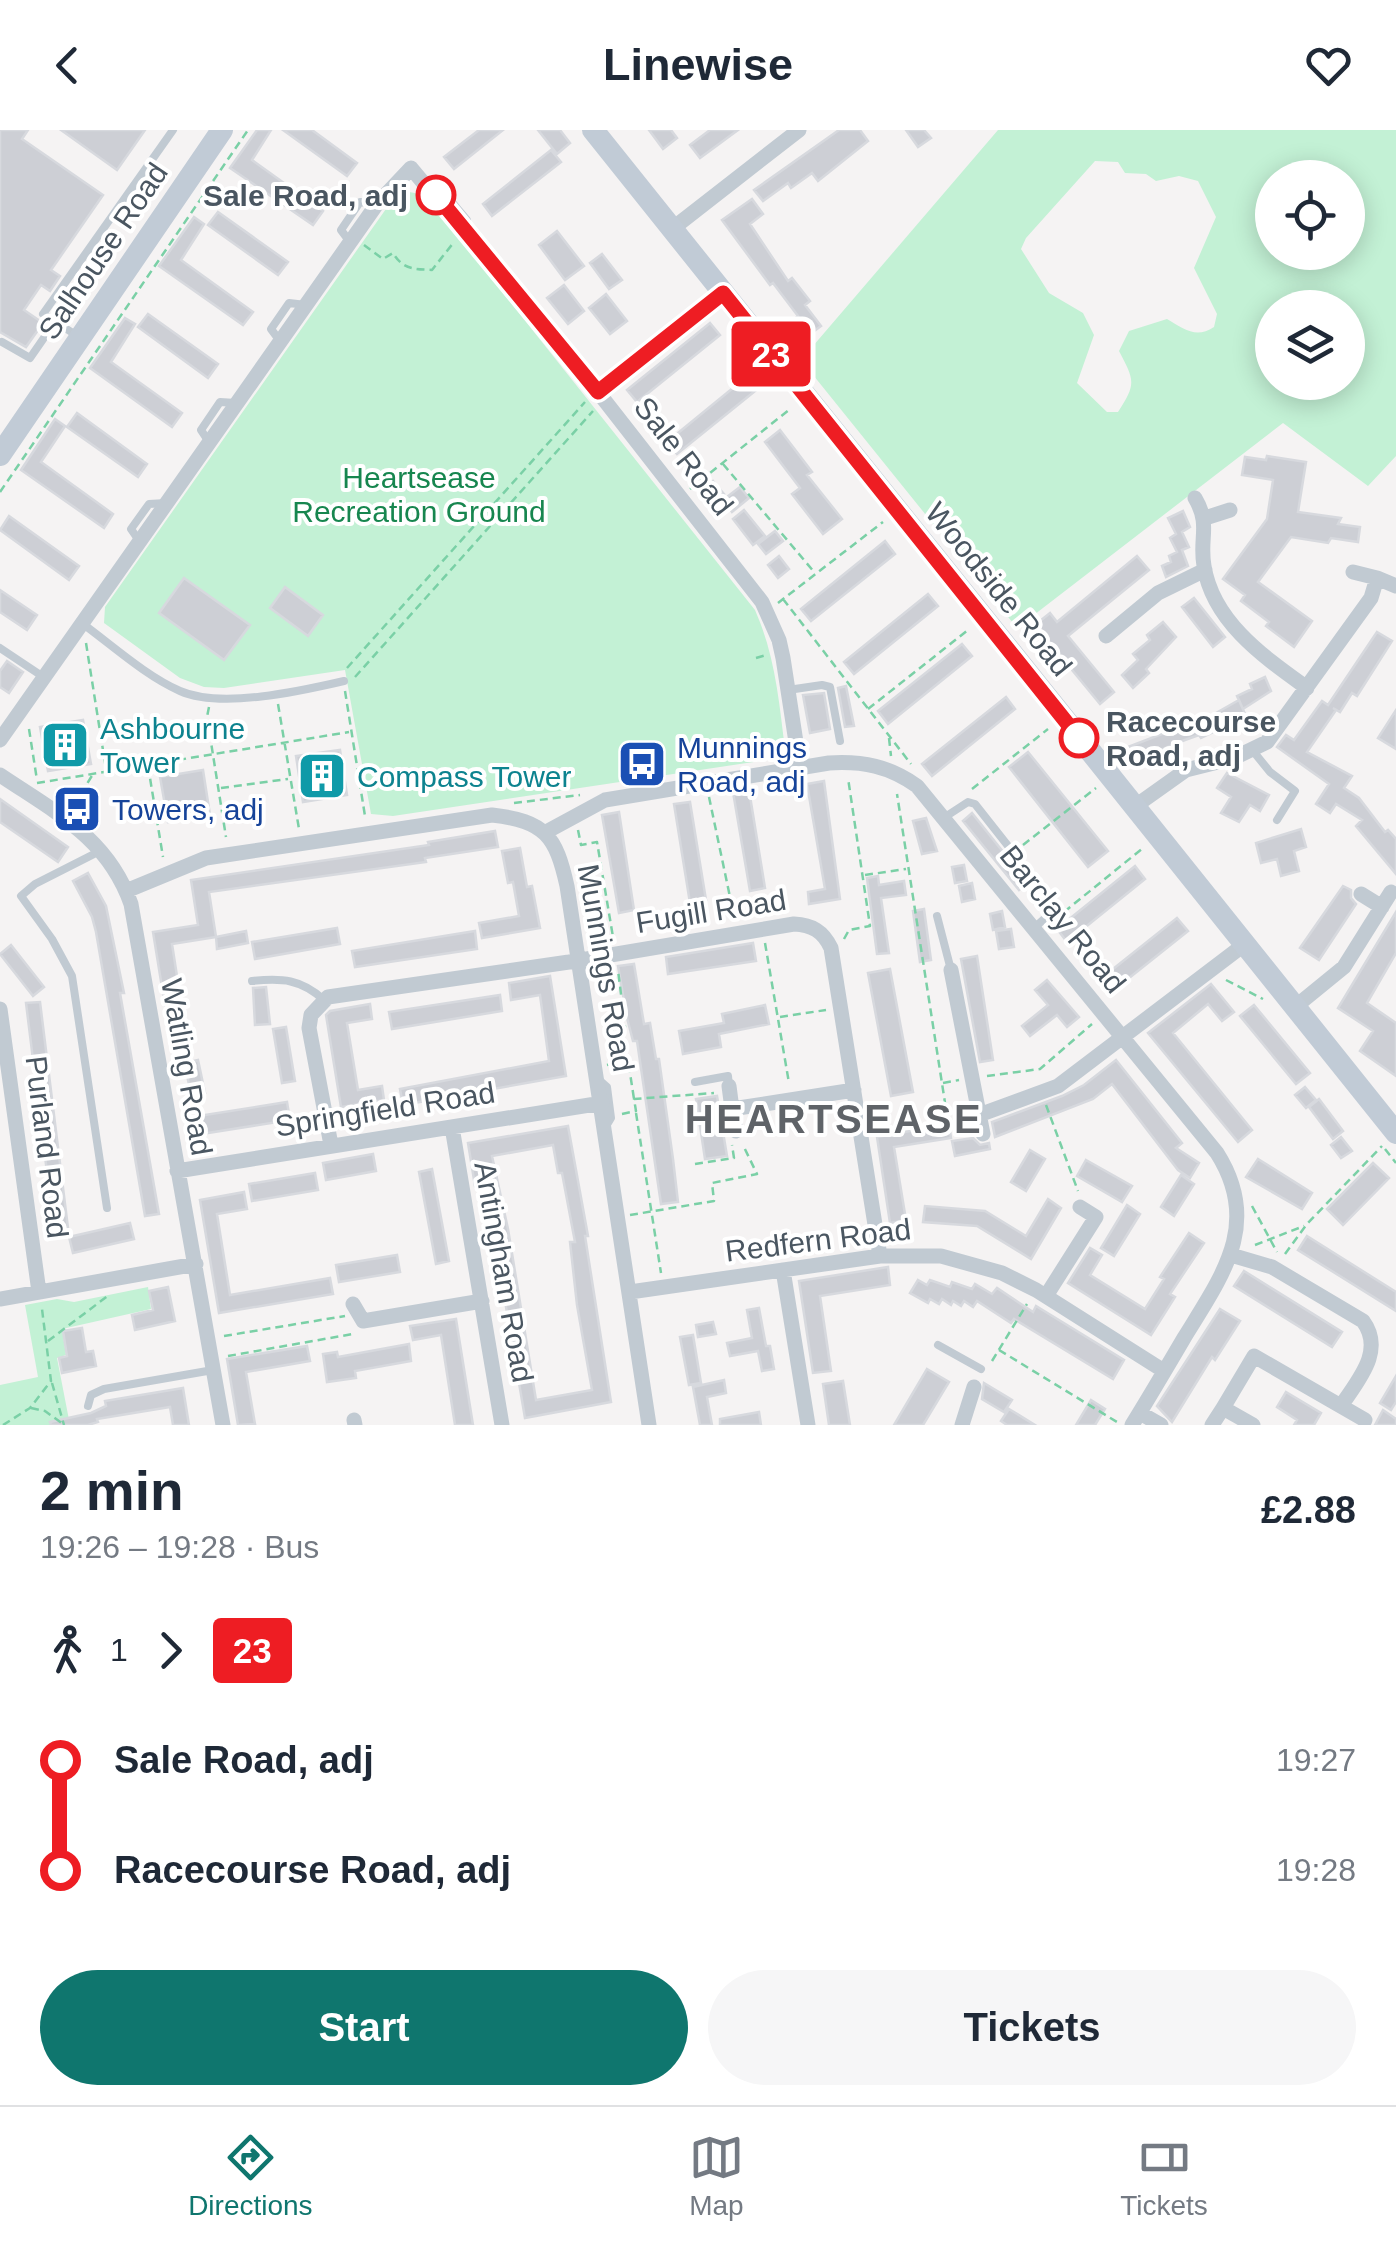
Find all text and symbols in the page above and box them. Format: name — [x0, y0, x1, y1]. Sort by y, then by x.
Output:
icon: back — [40, 38, 95, 93]
icon: heart — [1301, 38, 1356, 93]
text: Linewise — [603, 39, 793, 90]
street label: Salhouse Road — [32, 157, 174, 345]
map controls — [1255, 160, 1365, 400]
button: locate — [1255, 160, 1365, 270]
marker: Sale Road, adj — [417, 176, 455, 214]
place label: Sale Road, adj — [203, 179, 408, 212]
button: layers — [1255, 290, 1365, 400]
line badge: 23 — [726, 322, 816, 386]
text: 23 — [752, 335, 790, 374]
street label: Sale Road — [628, 391, 740, 521]
park label: Heartsease Recreation Ground — [292, 461, 546, 528]
street label: Woodside Road — [919, 496, 1079, 682]
place label: Racecourse Road, adj — [1106, 705, 1276, 772]
place label: Ashbourne Tower — [100, 712, 245, 779]
building icon: Ashbourne Tower — [39, 719, 91, 771]
marker: Racecourse Road, adj — [1060, 719, 1098, 757]
place label: Munnings Road, adj — [677, 731, 807, 798]
bus stop icon: Munnings Road, adj — [616, 738, 668, 790]
building icon: Compass Tower — [296, 750, 348, 802]
place label: Compass Tower — [357, 760, 572, 793]
bus stop icon: Towers, adj — [51, 783, 103, 835]
place label: Towers, adj — [112, 793, 264, 826]
street label: Barclay Road — [994, 839, 1132, 999]
street label: Munnings Road — [572, 862, 640, 1074]
street label: Fugill Road — [633, 883, 789, 939]
street label: Watling Road — [155, 976, 219, 1158]
street label: Purland Road — [19, 1054, 75, 1240]
street label: Springfield Road — [273, 1075, 497, 1143]
district label: HEARTSEASE — [685, 1097, 983, 1141]
street label: Antingham Road — [468, 1159, 540, 1385]
street label: Redfern Road — [723, 1212, 913, 1268]
text: 2 min — [40, 1460, 184, 1522]
text: £2.88 — [1261, 1489, 1356, 1531]
text: 19:26 – 19:28 · Bus — [40, 1529, 319, 1565]
icon: walk — [40, 1623, 95, 1678]
icon: forward — [143, 1623, 198, 1678]
text: 23 — [233, 1631, 272, 1670]
text: 1 — [110, 1632, 128, 1668]
text: Sale Road, adj — [114, 1739, 374, 1781]
text: 19:27 — [1276, 1742, 1356, 1778]
text: Racecourse Road, adj — [114, 1849, 511, 1891]
text: 19:28 — [1276, 1852, 1356, 1888]
button: Start — [40, 1970, 688, 2085]
button: Tickets — [708, 1970, 1356, 2085]
tab: Directions — [188, 2130, 313, 2222]
tab: Map — [689, 2130, 744, 2222]
tab: Tickets — [1120, 2130, 1208, 2222]

